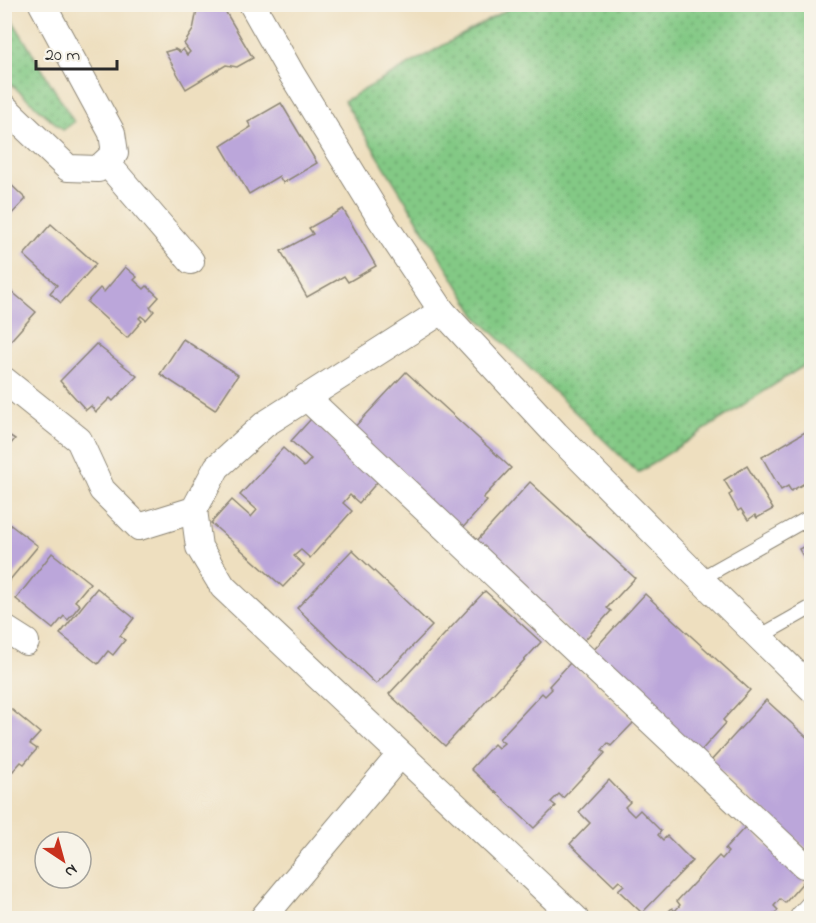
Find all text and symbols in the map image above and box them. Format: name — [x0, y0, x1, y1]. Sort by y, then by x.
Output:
scale bar — [36, 33, 117, 71]
text: 20 m — [45, 43, 80, 69]
north arrow — [33, 830, 93, 890]
text: N — [59, 858, 82, 884]

